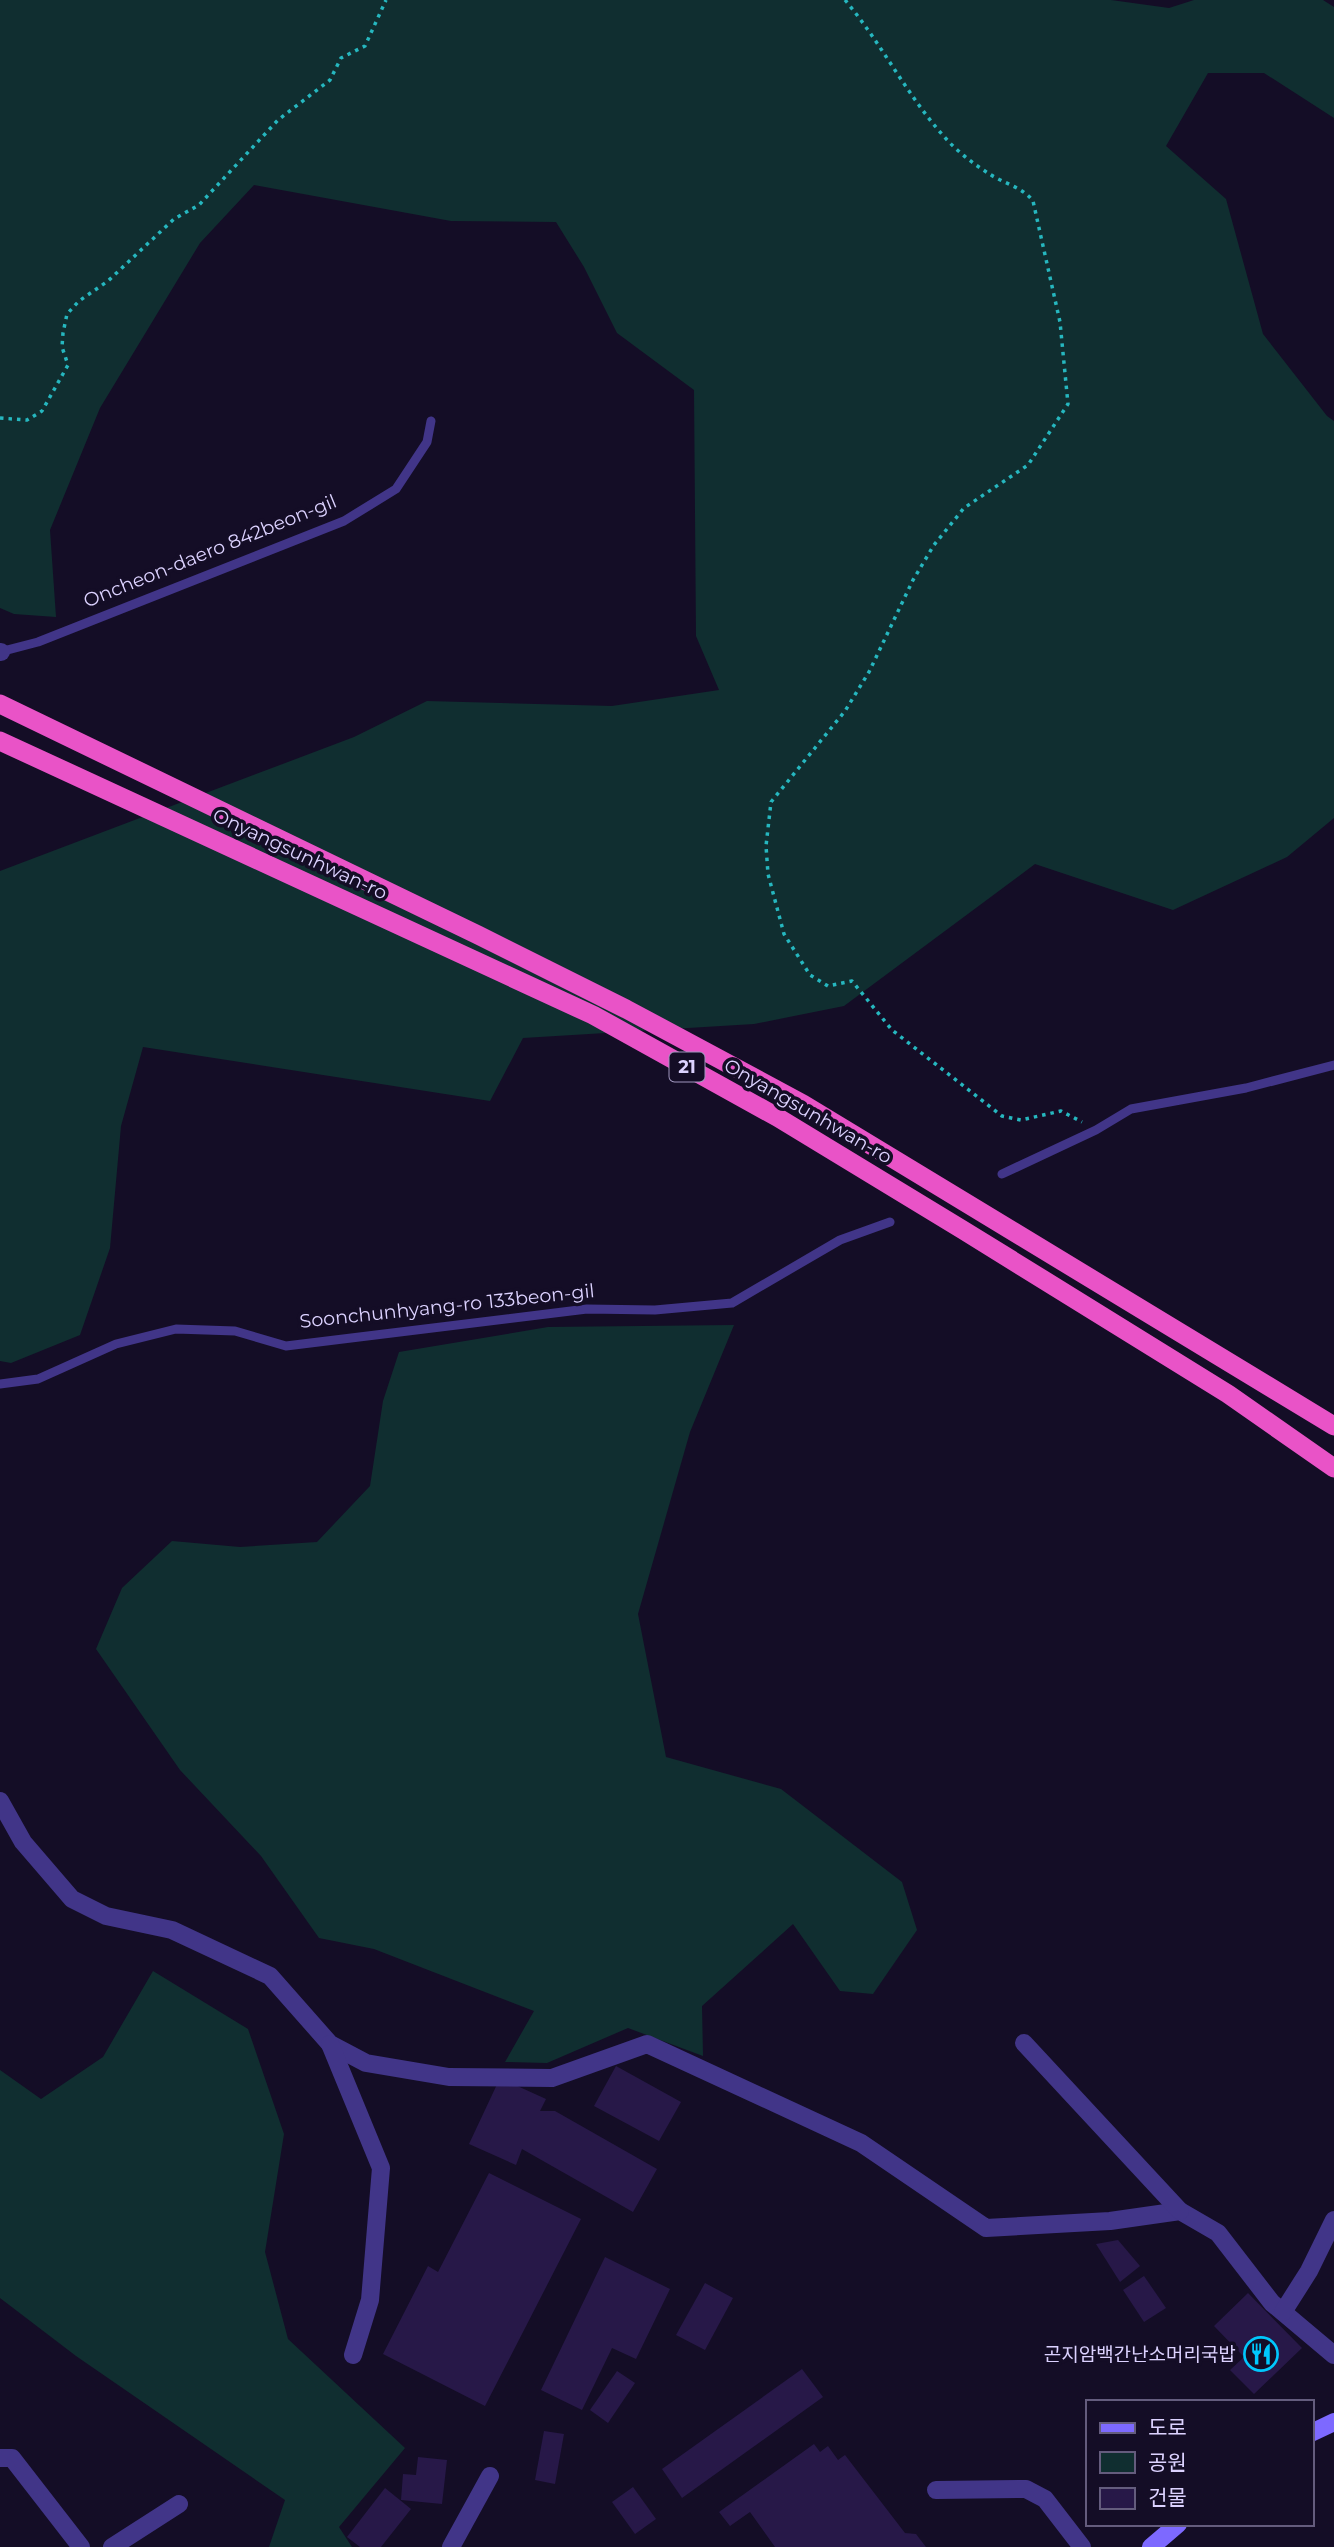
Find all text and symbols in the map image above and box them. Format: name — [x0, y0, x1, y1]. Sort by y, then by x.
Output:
street label: Oncheon-daero 842beon-gil — [80, 490, 340, 612]
street label: Onyangsunhwan-ro — [209, 803, 391, 905]
road number: 21 — [670, 1052, 704, 1082]
street label: Onyangsunhwan-ro — [720, 1054, 896, 1168]
street label: Soonchunhyang-ro 133beon-gil — [298, 1279, 596, 1333]
restaurant icon: 곤지암백간난소머리국밥 — [1242, 2335, 1280, 2373]
place label: 곤지암백간난소머리국밥 — [1044, 2343, 1236, 2366]
legend — [1086, 2400, 1313, 2526]
text: 도로 — [1148, 2415, 1187, 2440]
text: 공원 — [1148, 2450, 1187, 2475]
text: 건물 — [1148, 2485, 1187, 2510]

